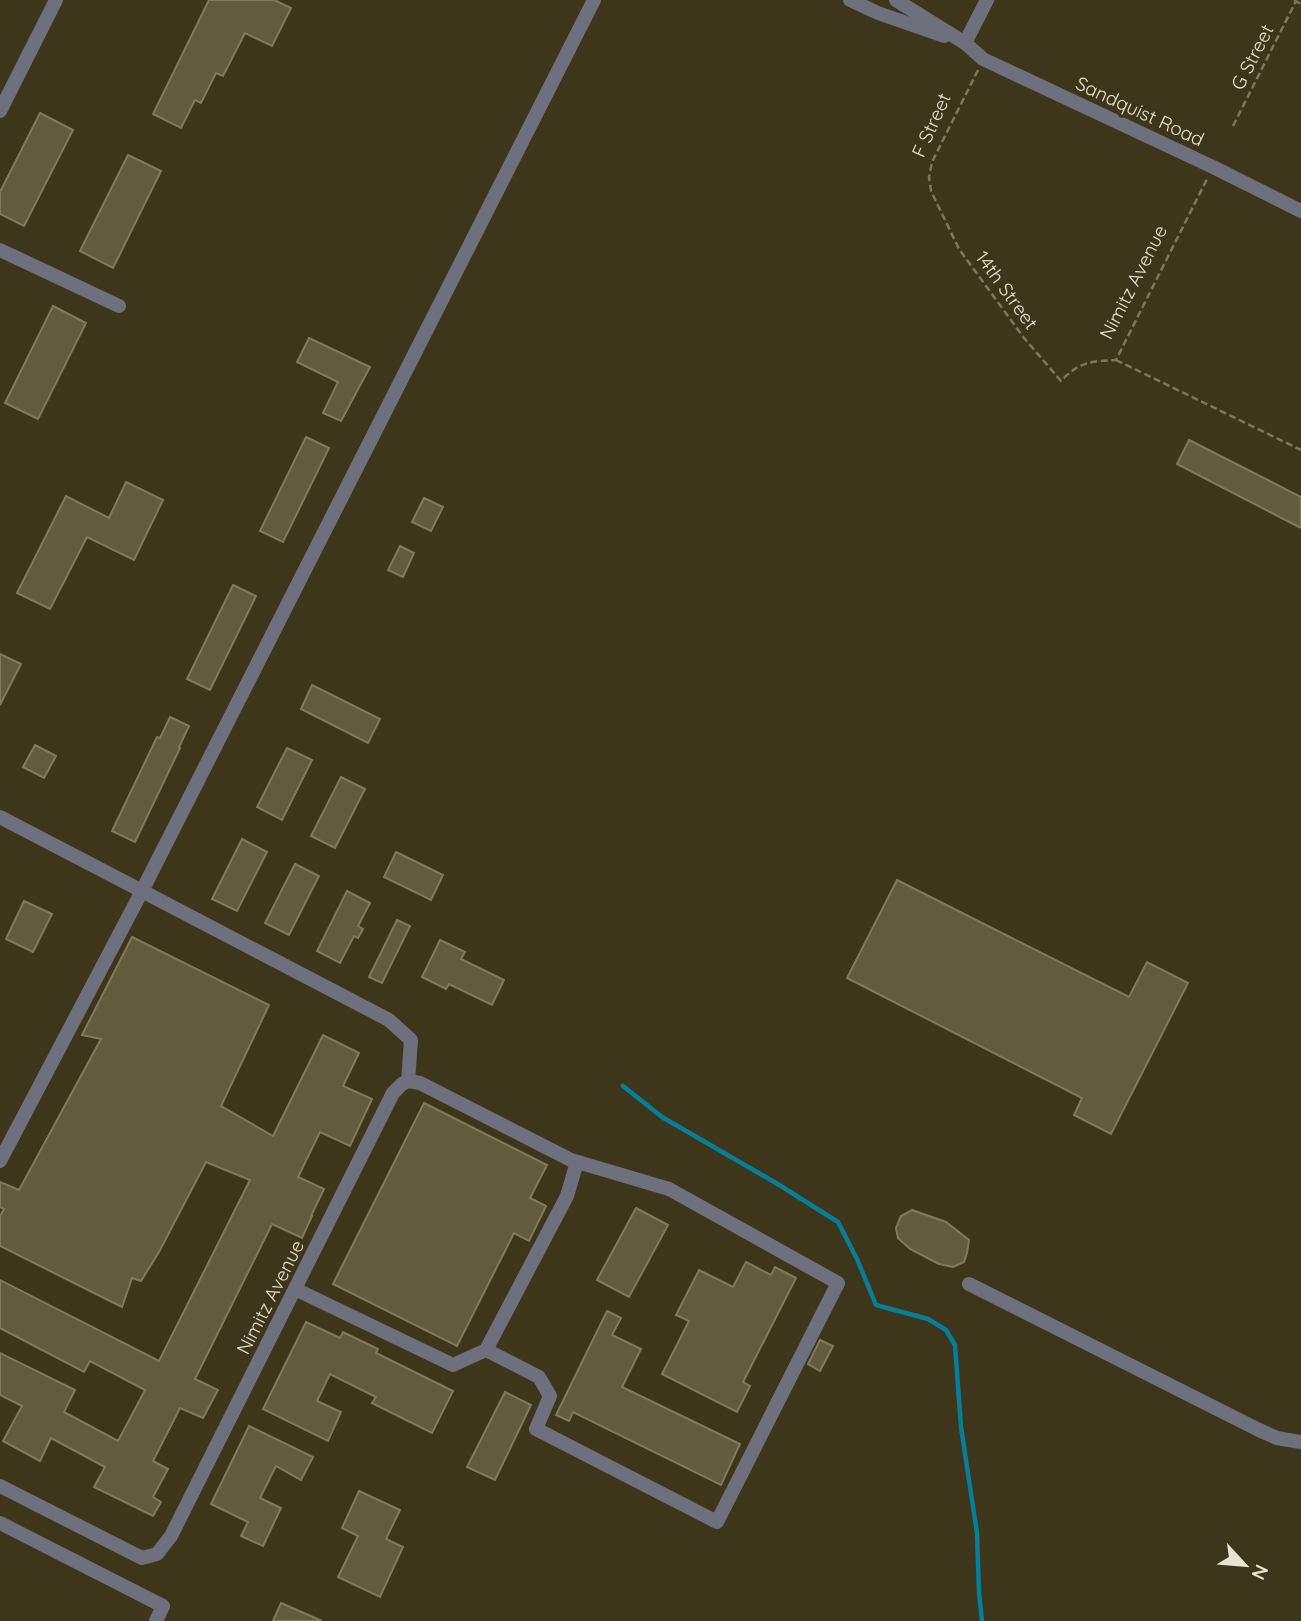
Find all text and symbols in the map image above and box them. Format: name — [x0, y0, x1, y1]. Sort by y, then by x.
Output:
street label: G Street — [1225, 20, 1279, 94]
street label: Sandquist Road — [1072, 71, 1208, 151]
street label: F Street — [906, 89, 956, 161]
street label: Nimitz Avenue — [1094, 221, 1172, 343]
street label: 14th Street — [971, 246, 1043, 334]
street label: Nimitz Avenue — [231, 1236, 309, 1358]
north arrow — [1210, 1530, 1280, 1600]
text: N — [1246, 1561, 1274, 1584]

